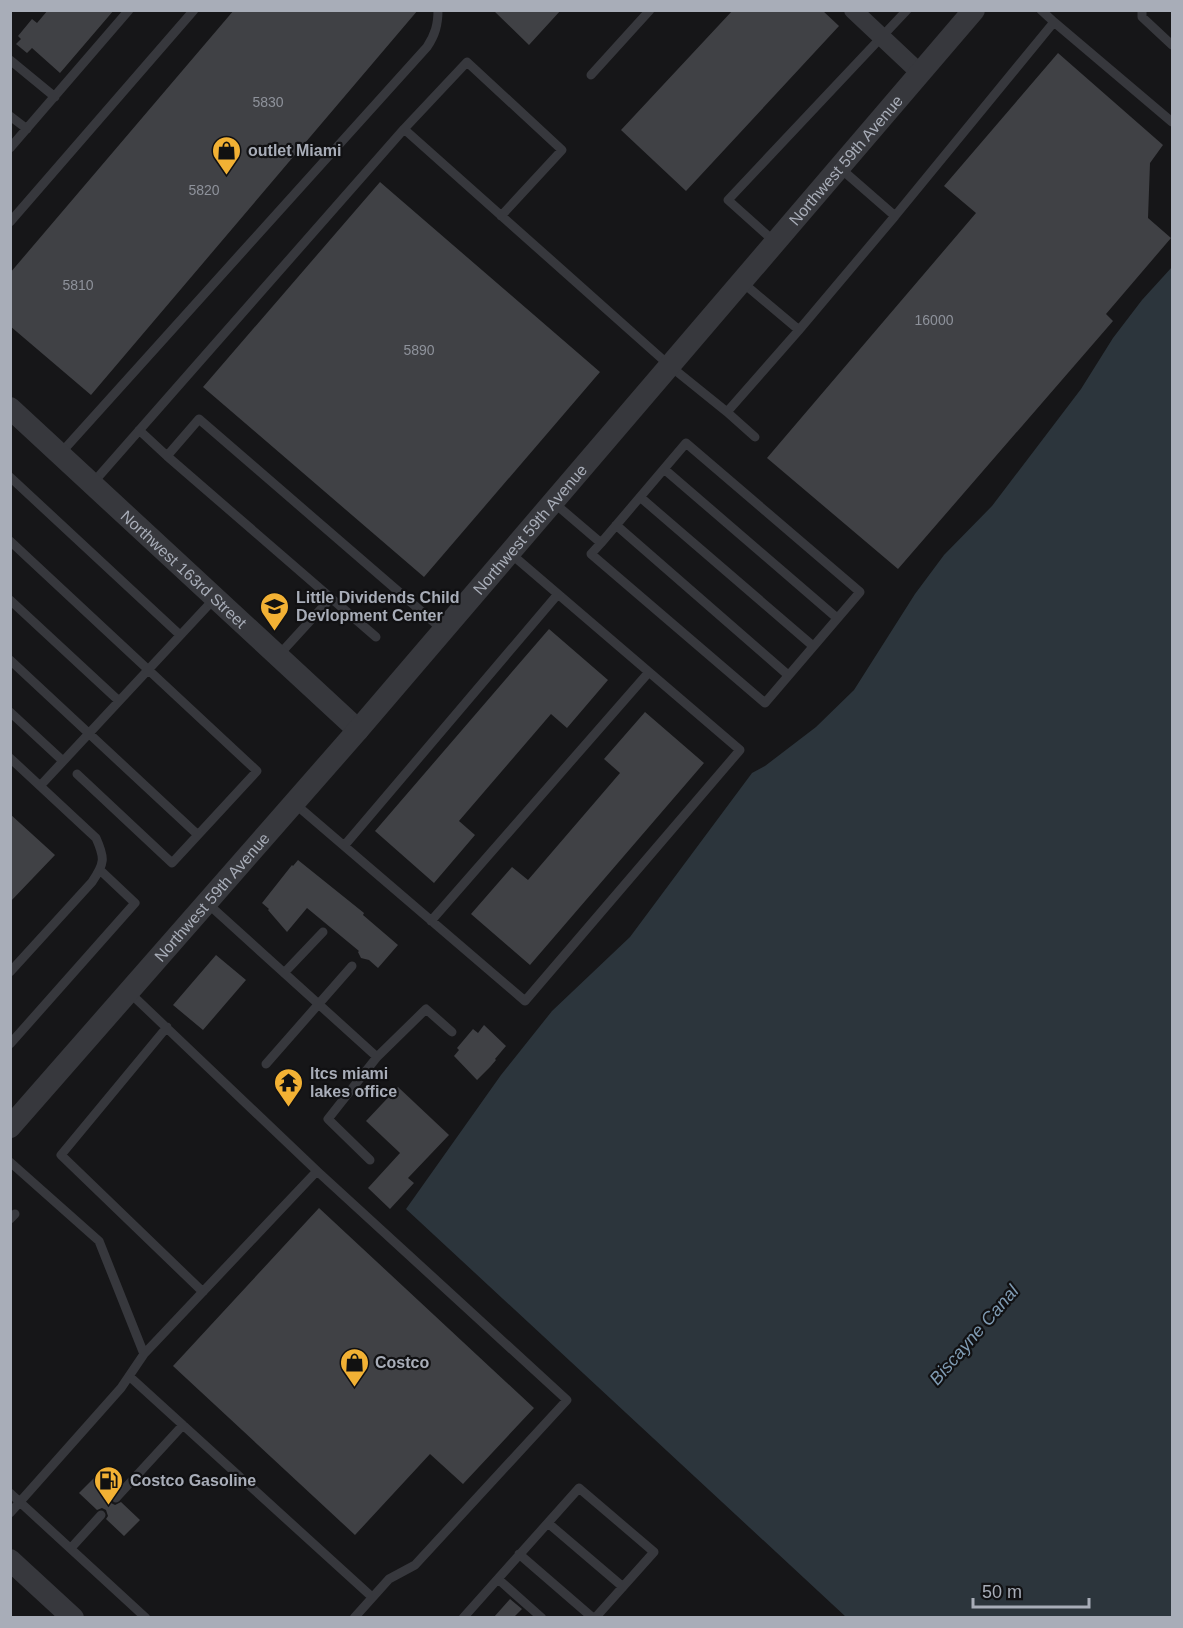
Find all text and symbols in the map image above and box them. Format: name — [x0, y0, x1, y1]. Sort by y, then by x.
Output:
street label: Northwest 59th Avenue — [786, 92, 906, 229]
house number: 5830 — [252, 94, 284, 110]
shop icon: outlet Miami — [211, 134, 243, 176]
place label: outlet Miami — [248, 142, 341, 159]
house number: 5820 — [188, 182, 220, 198]
house number: 5810 — [62, 277, 94, 293]
house number: 16000 — [915, 312, 954, 328]
house number: 5890 — [403, 342, 435, 358]
street label: Northwest 59th Avenue — [470, 461, 590, 598]
street label: Northwest 163rd Street — [117, 507, 250, 632]
place label: Little Dividends Child Devlopment Center — [296, 589, 460, 624]
school or university icon: Little Dividends Child Devlopment Center — [259, 590, 291, 632]
street label: Northwest 59th Avenue — [151, 829, 273, 965]
place label: ltcs miami lakes office — [310, 1065, 397, 1100]
temple icon: ltcs miami lakes office — [273, 1066, 305, 1108]
water label: Biscayne Canal — [925, 1280, 1023, 1389]
shop icon: Costco — [338, 1346, 370, 1388]
place label: Costco — [375, 1354, 429, 1371]
fuel station icon: Costco Gasoline — [93, 1464, 125, 1506]
place label: Costco Gasoline — [130, 1472, 256, 1489]
scale bar — [973, 1571, 1088, 1609]
text: 50 m — [982, 1582, 1022, 1602]

